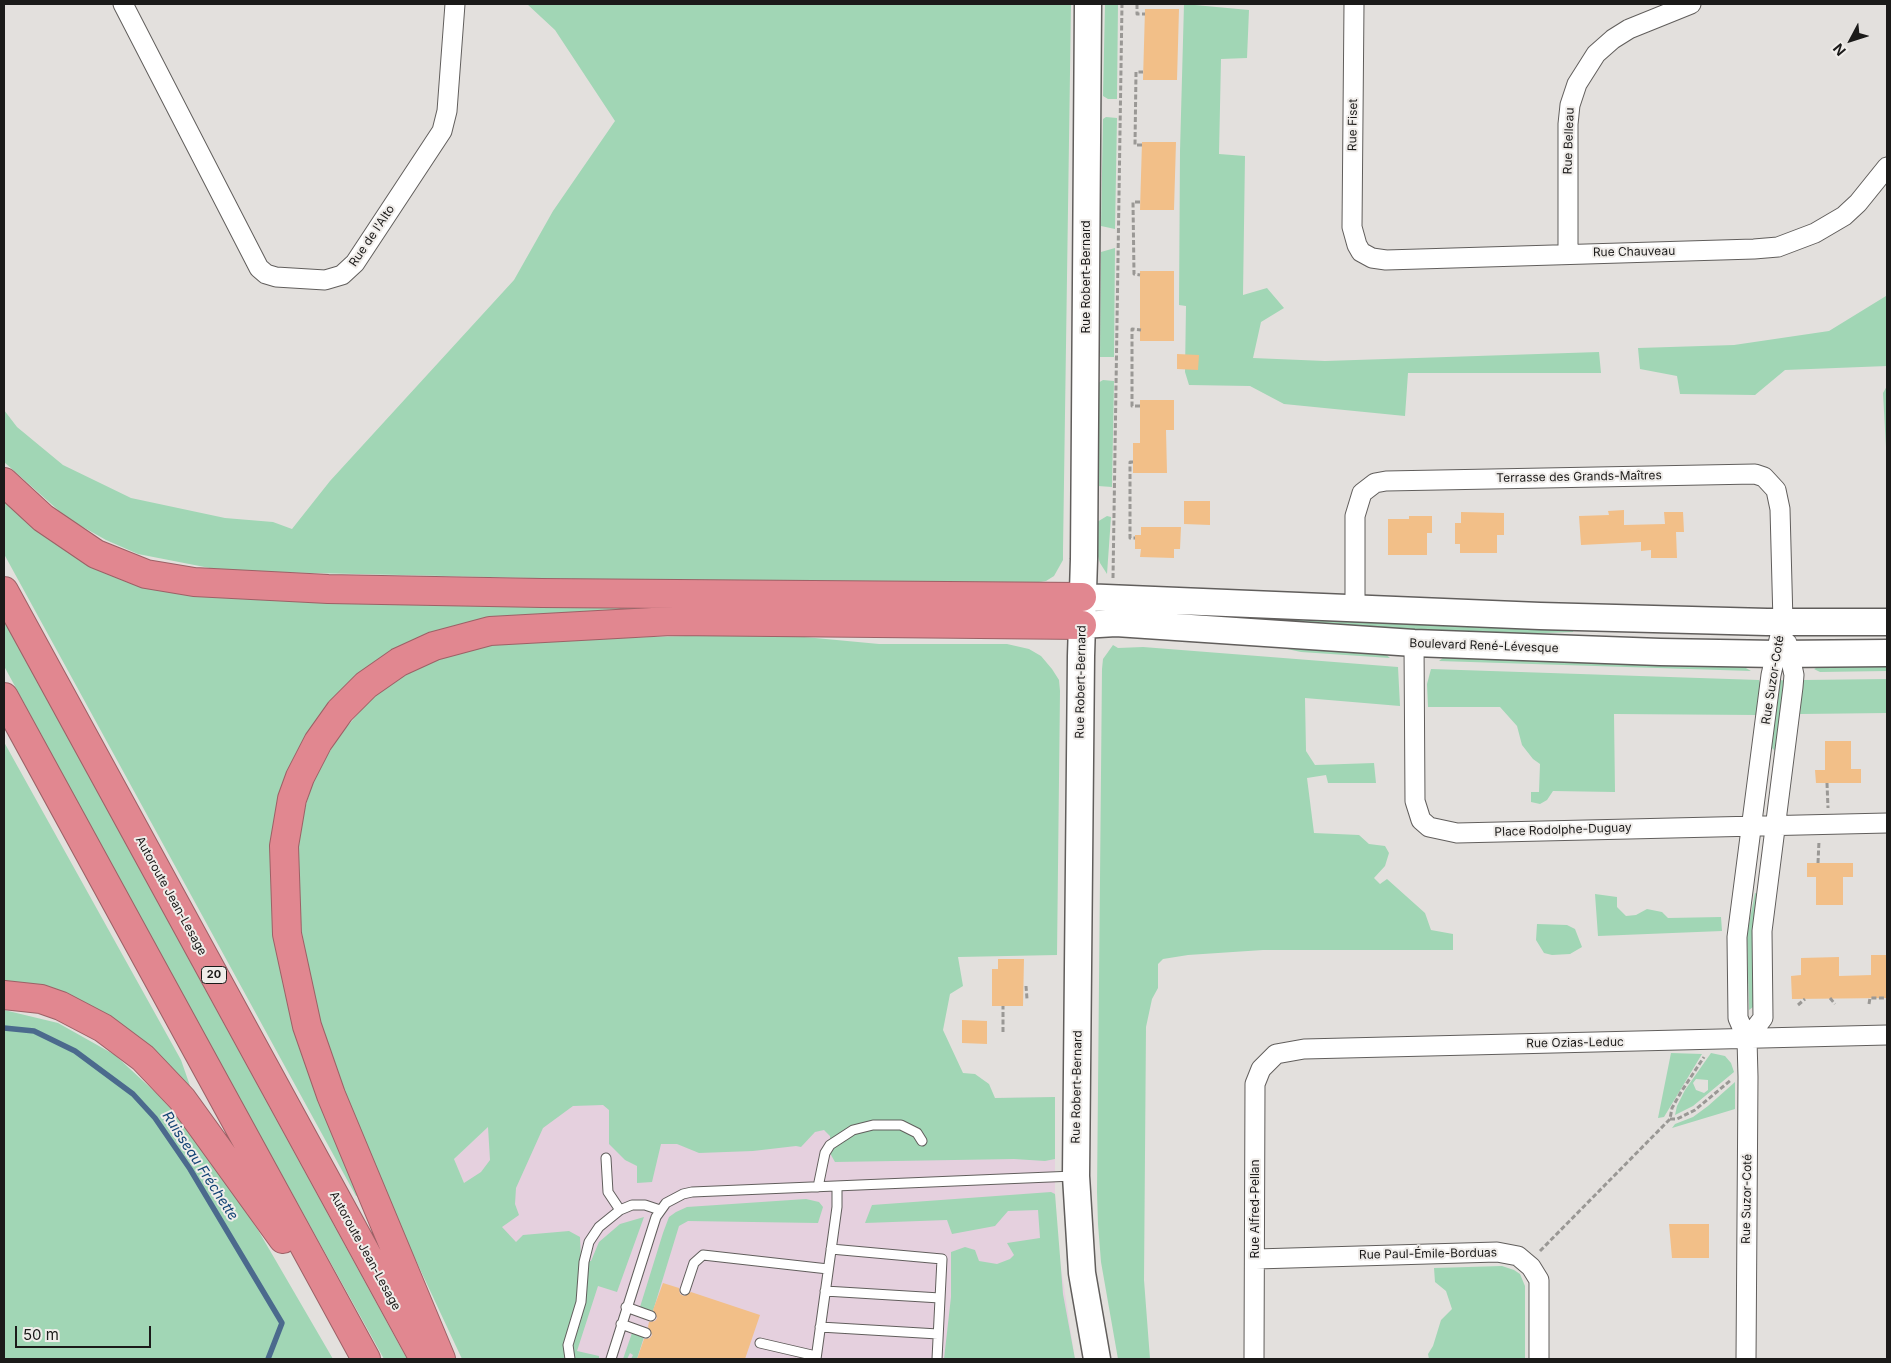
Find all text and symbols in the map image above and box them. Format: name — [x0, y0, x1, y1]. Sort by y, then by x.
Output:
north arrow — [1826, 15, 1876, 65]
text: N — [1829, 40, 1849, 60]
street label: Rue Fiset — [1345, 99, 1361, 151]
street label: Rue Belleau — [1561, 107, 1577, 175]
street label: Rue de l'Alto — [346, 203, 398, 269]
street label: Rue Robert-Bernard — [1079, 220, 1093, 334]
street label: Rue Chauveau — [1593, 244, 1675, 260]
street label: Terrasse des Grands-Maîtres — [1496, 468, 1662, 486]
street label: Rue Robert-Bernard — [1073, 625, 1089, 739]
street label: Rue Suzor-Coté — [1759, 634, 1787, 726]
street label: Boulevard René-Lévesque — [1409, 636, 1559, 656]
street label: Place Rodolphe-Duguay — [1494, 820, 1632, 840]
street label: Autoroute Jean-Lesage — [132, 834, 210, 958]
road number: 20 — [202, 966, 226, 984]
street label: Rue Robert-Bernard — [1069, 1030, 1085, 1144]
street label: Rue Ozias-Leduc — [1526, 1035, 1624, 1051]
water label: Ruisseau Fréchette — [159, 1108, 241, 1224]
street label: Rue Suzor-Coté — [1739, 1154, 1755, 1244]
street label: Rue Alfred-Pellan — [1248, 1159, 1262, 1259]
street label: Autoroute Jean-Lesage — [326, 1189, 404, 1313]
street label: Rue Paul-Émile-Borduas — [1359, 1246, 1497, 1262]
scale bar — [18, 1316, 154, 1348]
text: 50 m — [23, 1325, 59, 1344]

